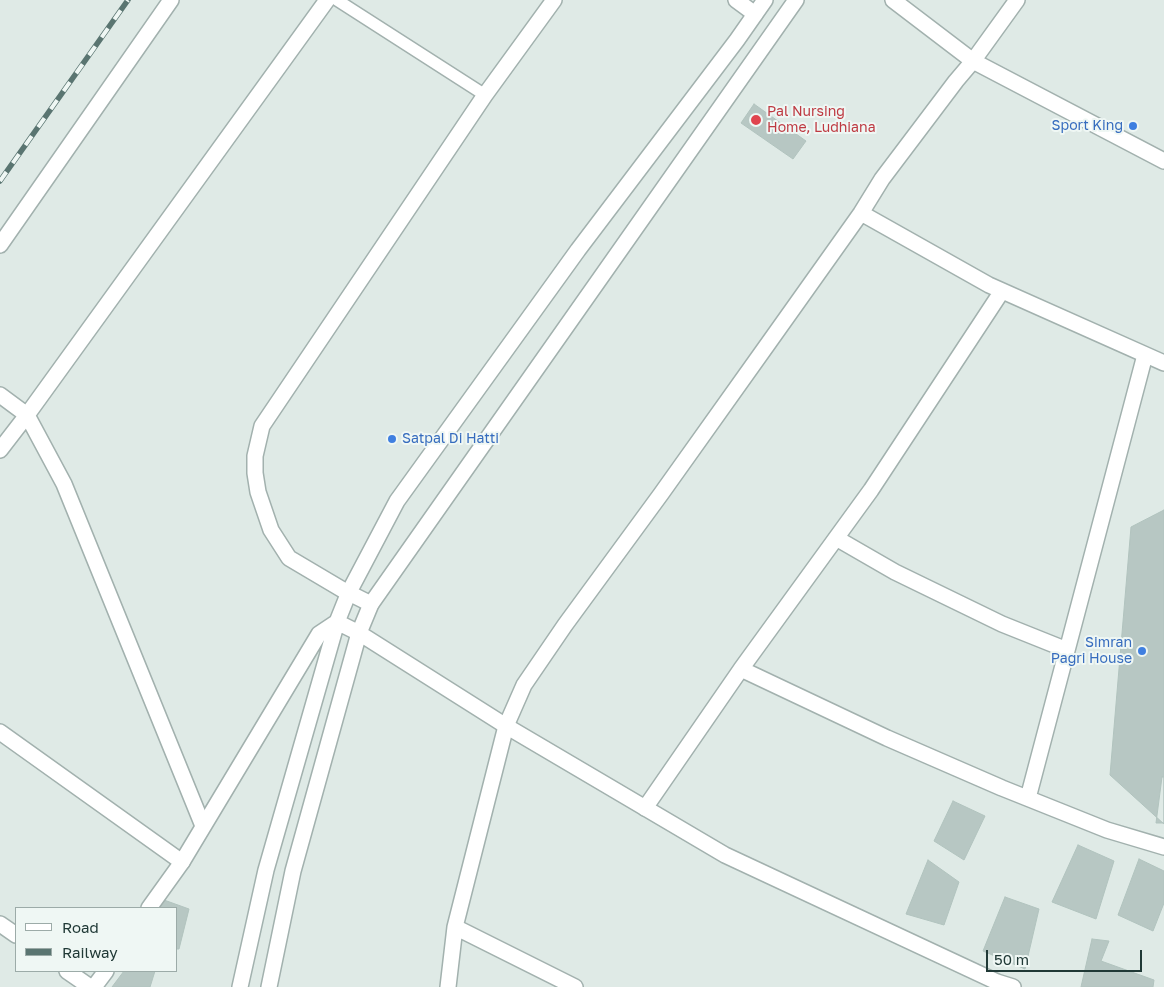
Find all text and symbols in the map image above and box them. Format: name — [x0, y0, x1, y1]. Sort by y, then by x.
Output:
place label: Pal Nursing Home, Ludhiana — [767, 104, 876, 136]
marker: Pal Nursing Home, Ludhiana — [749, 113, 763, 127]
place label: Sport King — [1052, 118, 1123, 134]
marker: Sport King — [1127, 120, 1139, 132]
place label: Satpal Di Hatti — [402, 431, 499, 447]
marker: Satpal Di Hatti — [386, 433, 398, 445]
place label: Simran Pagri House — [1051, 635, 1132, 668]
marker: Simran Pagri House — [1136, 645, 1148, 657]
legend — [15, 907, 178, 972]
text: Road — [62, 918, 99, 936]
scale bar — [989, 940, 1145, 972]
text: Railway — [62, 943, 118, 961]
text: 50 m — [994, 950, 1029, 968]

